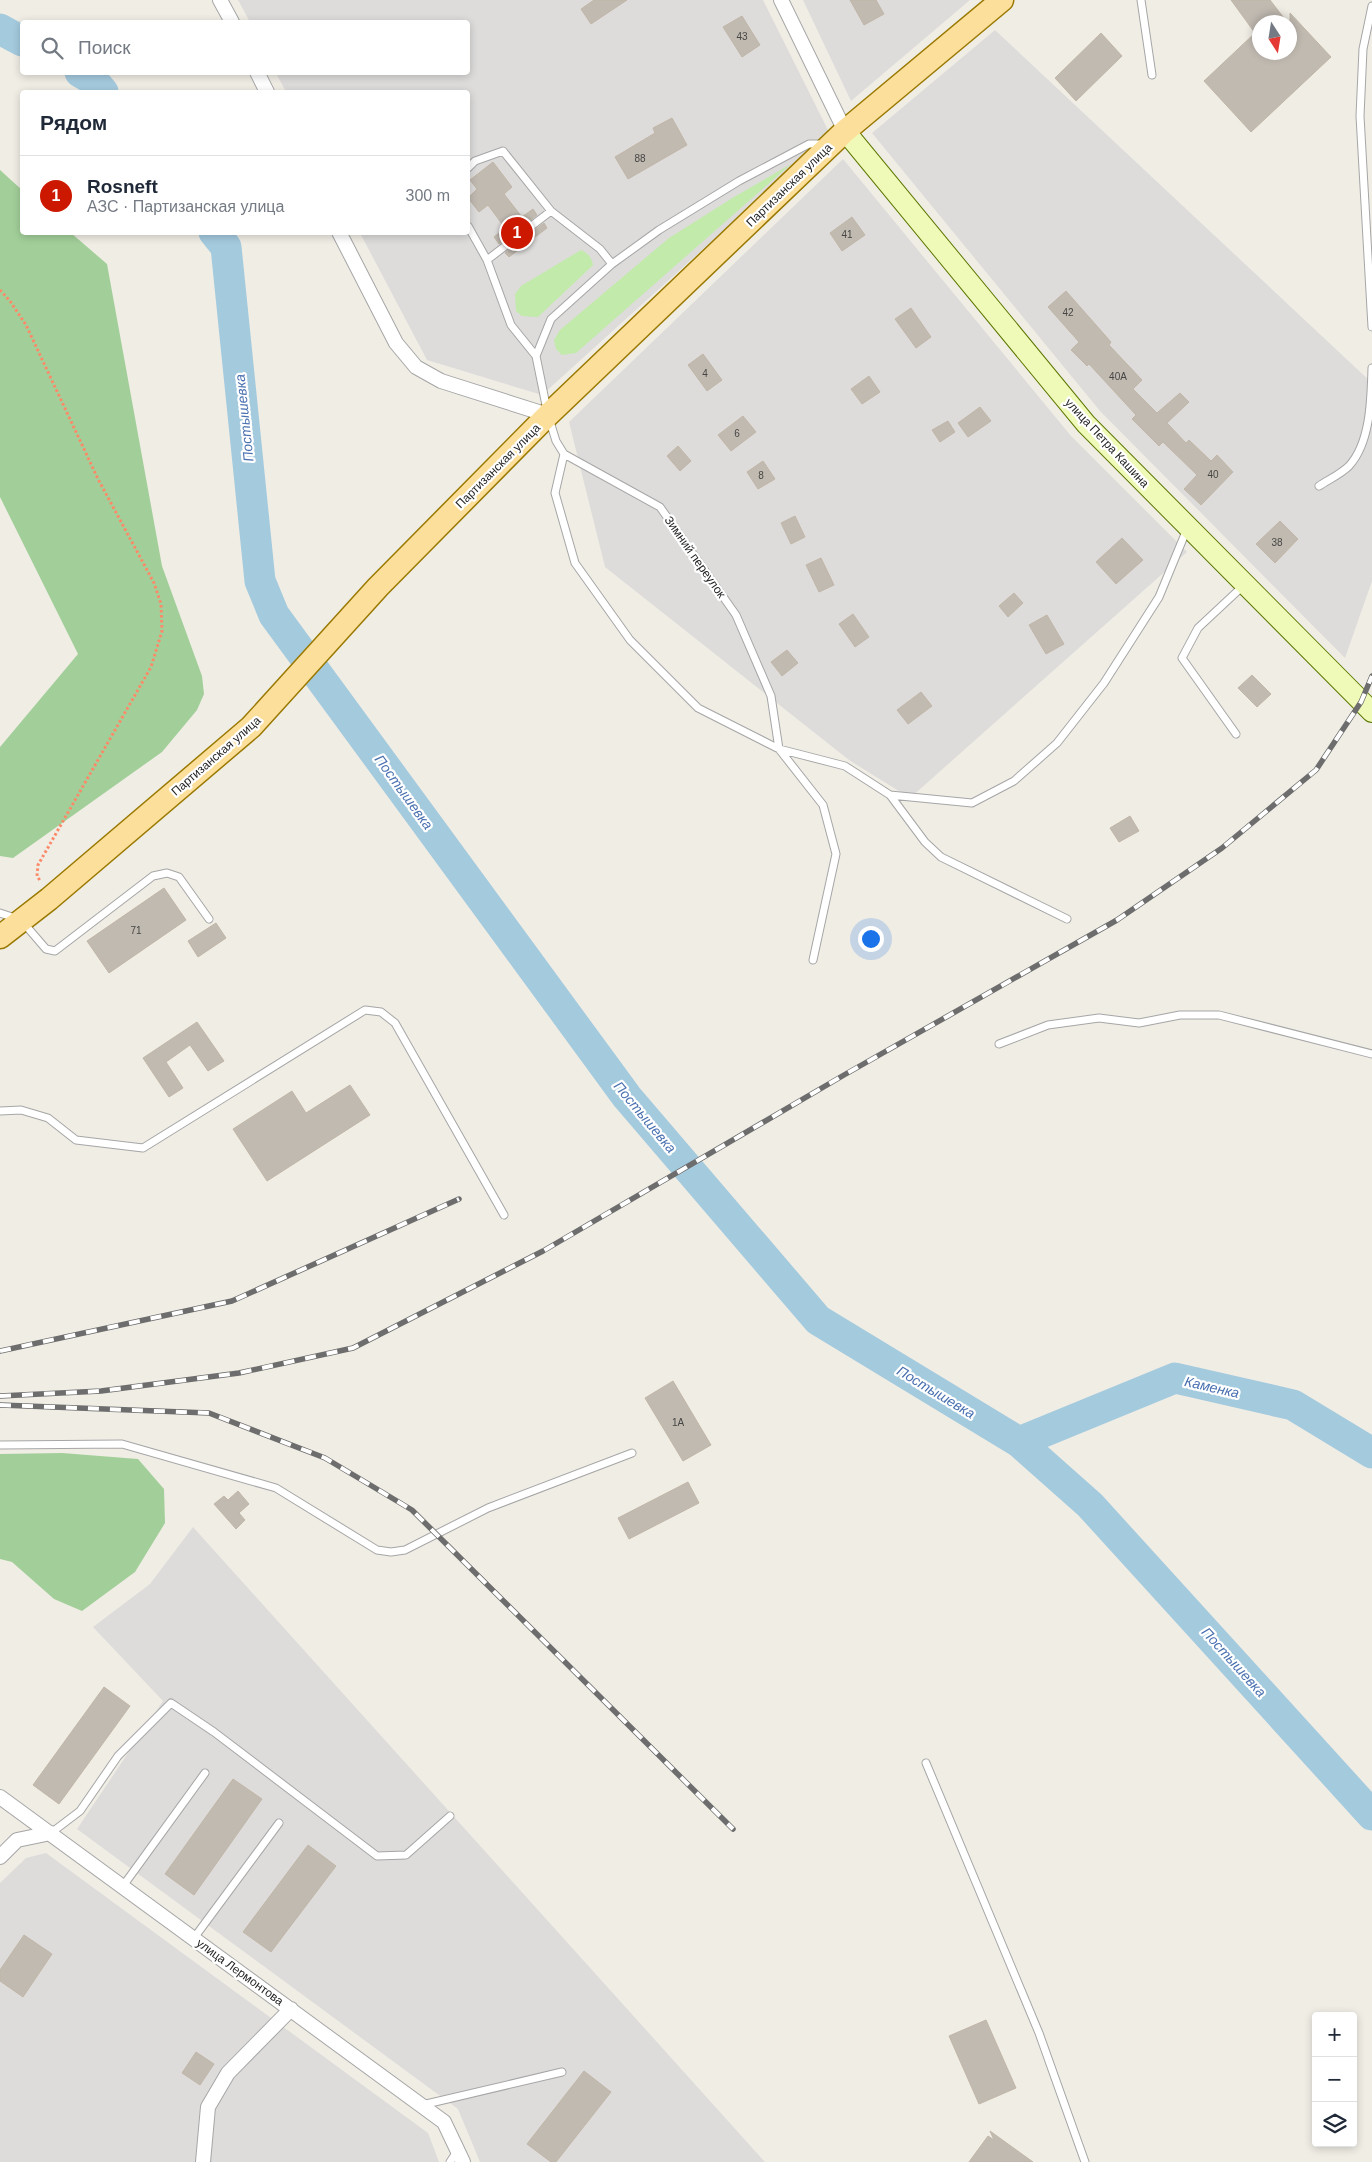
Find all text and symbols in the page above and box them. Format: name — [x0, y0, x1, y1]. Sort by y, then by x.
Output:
north arrow — [1252, 15, 1297, 60]
search box — [20, 20, 470, 75]
house number: 43 — [736, 31, 748, 42]
icon: search — [38, 34, 66, 62]
text: Поиск — [78, 37, 131, 58]
text: Рядом — [40, 111, 107, 134]
street label: Партизанская улица — [743, 140, 835, 230]
house number: 88 — [634, 153, 646, 164]
text: Rosneft — [87, 176, 158, 197]
text: 1 — [52, 187, 60, 204]
text: 300 m — [406, 187, 450, 204]
text: АЗС · Партизанская улица — [87, 198, 284, 215]
pin: 1 — [501, 214, 533, 252]
house number: 41 — [841, 229, 853, 240]
house number: 42 — [1062, 307, 1074, 318]
house number: 4 — [702, 368, 708, 379]
house number: 40А — [1109, 371, 1127, 382]
water label: Постышевка — [231, 373, 257, 463]
street label: улица Петра Кашина — [1062, 396, 1152, 491]
street label: Партизанская улица — [453, 421, 543, 511]
house number: 6 — [734, 428, 740, 439]
house number: 40 — [1207, 469, 1219, 480]
house number: 8 — [758, 470, 764, 481]
street label: Зимний переулок — [662, 513, 729, 601]
house number: 38 — [1271, 537, 1283, 548]
street label: Партизанская улица — [168, 713, 264, 799]
water label: Постышевка — [372, 752, 436, 832]
house number: 71 — [130, 925, 142, 936]
your location — [858, 926, 884, 952]
water label: Постышевка — [611, 1078, 680, 1156]
water label: Постышевка — [894, 1362, 978, 1422]
water label: Каменка — [1183, 1373, 1241, 1401]
house number: 1А — [672, 1417, 684, 1428]
water label: Постышевка — [1199, 1624, 1270, 1700]
street label: улица Лермонтова — [194, 1936, 286, 2008]
map controls — [1312, 2012, 1357, 2147]
button: + — [1312, 2012, 1357, 2057]
button: − — [1312, 2057, 1357, 2102]
button: layers — [1312, 2102, 1357, 2147]

